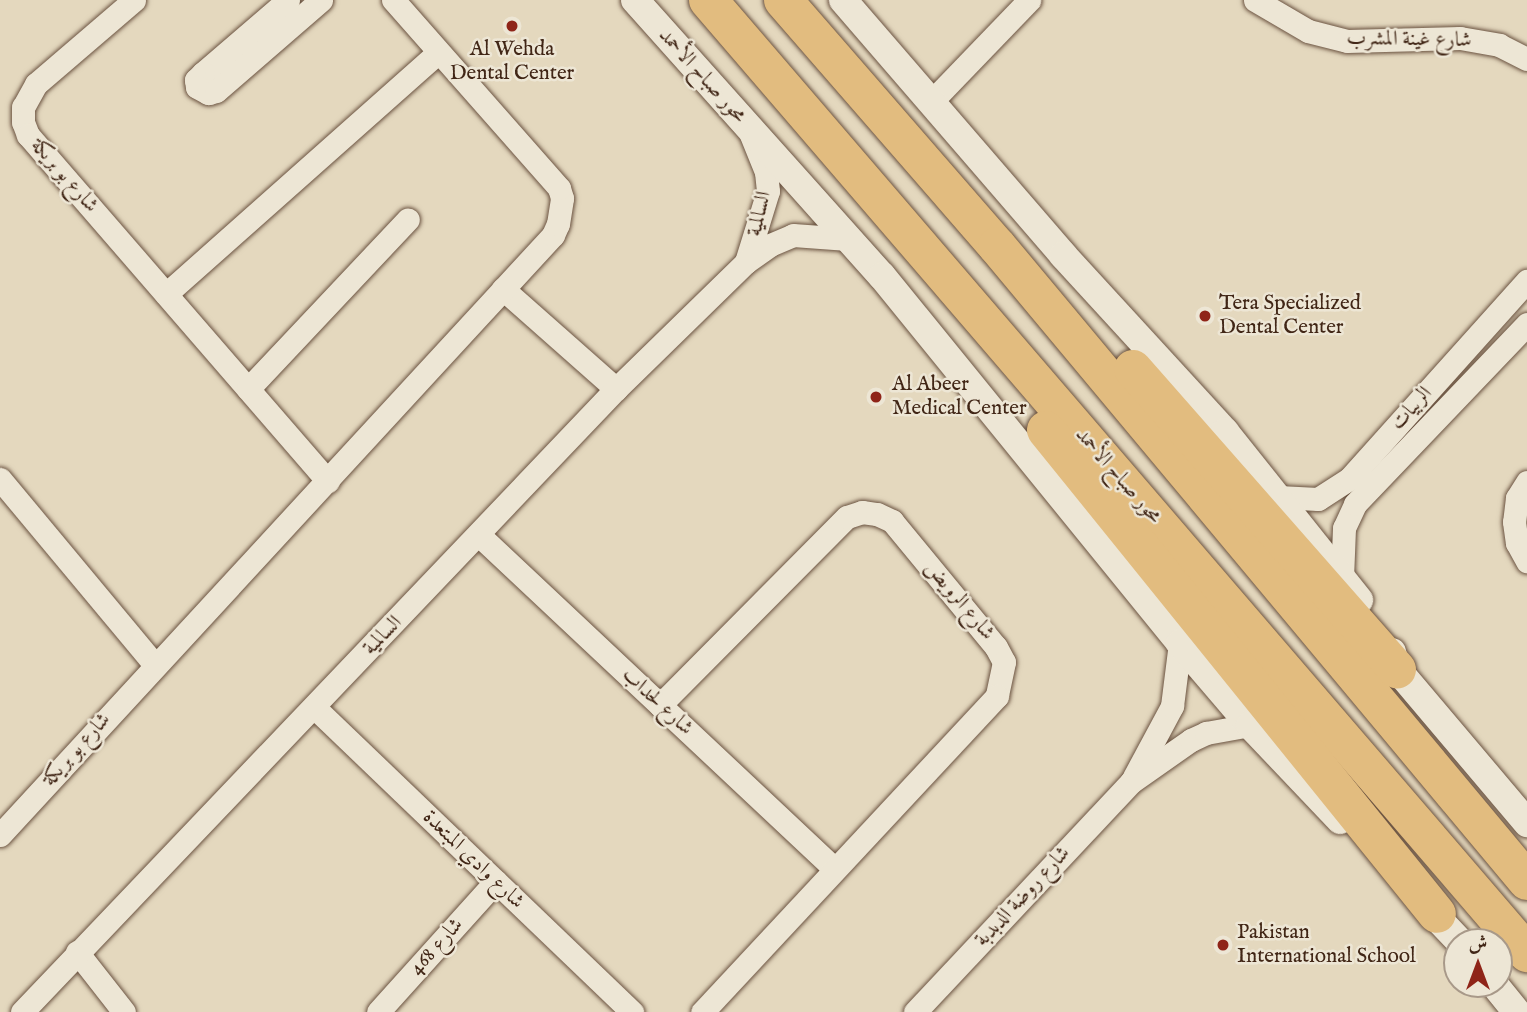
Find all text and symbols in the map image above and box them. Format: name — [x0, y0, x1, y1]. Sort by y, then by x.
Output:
marker: Al Wehda Dental Center — [504, 18, 520, 34]
street label: محور صباح الأحمد — [653, 23, 751, 129]
street label: شارع غينة المشرب — [1346, 26, 1472, 54]
place label: Al Wehda Dental Center — [450, 37, 574, 87]
street label: شارع بو بريكة — [25, 134, 103, 218]
street label: السالمية — [743, 189, 777, 239]
place label: Tera Specialized Dental Center — [1219, 291, 1361, 341]
marker: Tera Specialized Dental Center — [1197, 308, 1213, 324]
place label: Al Abeer Medical Center — [892, 372, 1027, 422]
street label: الربيات — [1386, 382, 1438, 436]
marker: Al Abeer Medical Center — [866, 387, 886, 407]
street label: محور صباح الأحمد — [1069, 423, 1167, 529]
street label: شارع الرويض — [918, 556, 1000, 646]
street label: السالمية — [358, 611, 408, 661]
street label: شارع لحداب — [616, 663, 698, 741]
street label: شارع بو بريكة — [37, 708, 117, 792]
street label: شارع وادي المبتعدة — [417, 805, 529, 915]
street label: شارع روضة الدبدبة — [970, 841, 1076, 953]
street label: شارع 468 — [405, 913, 469, 981]
place label: Pakistan International School — [1237, 920, 1416, 970]
north arrow — [1443, 928, 1513, 998]
text: ش — [1469, 932, 1487, 956]
marker: Pakistan International School — [1215, 937, 1231, 953]

